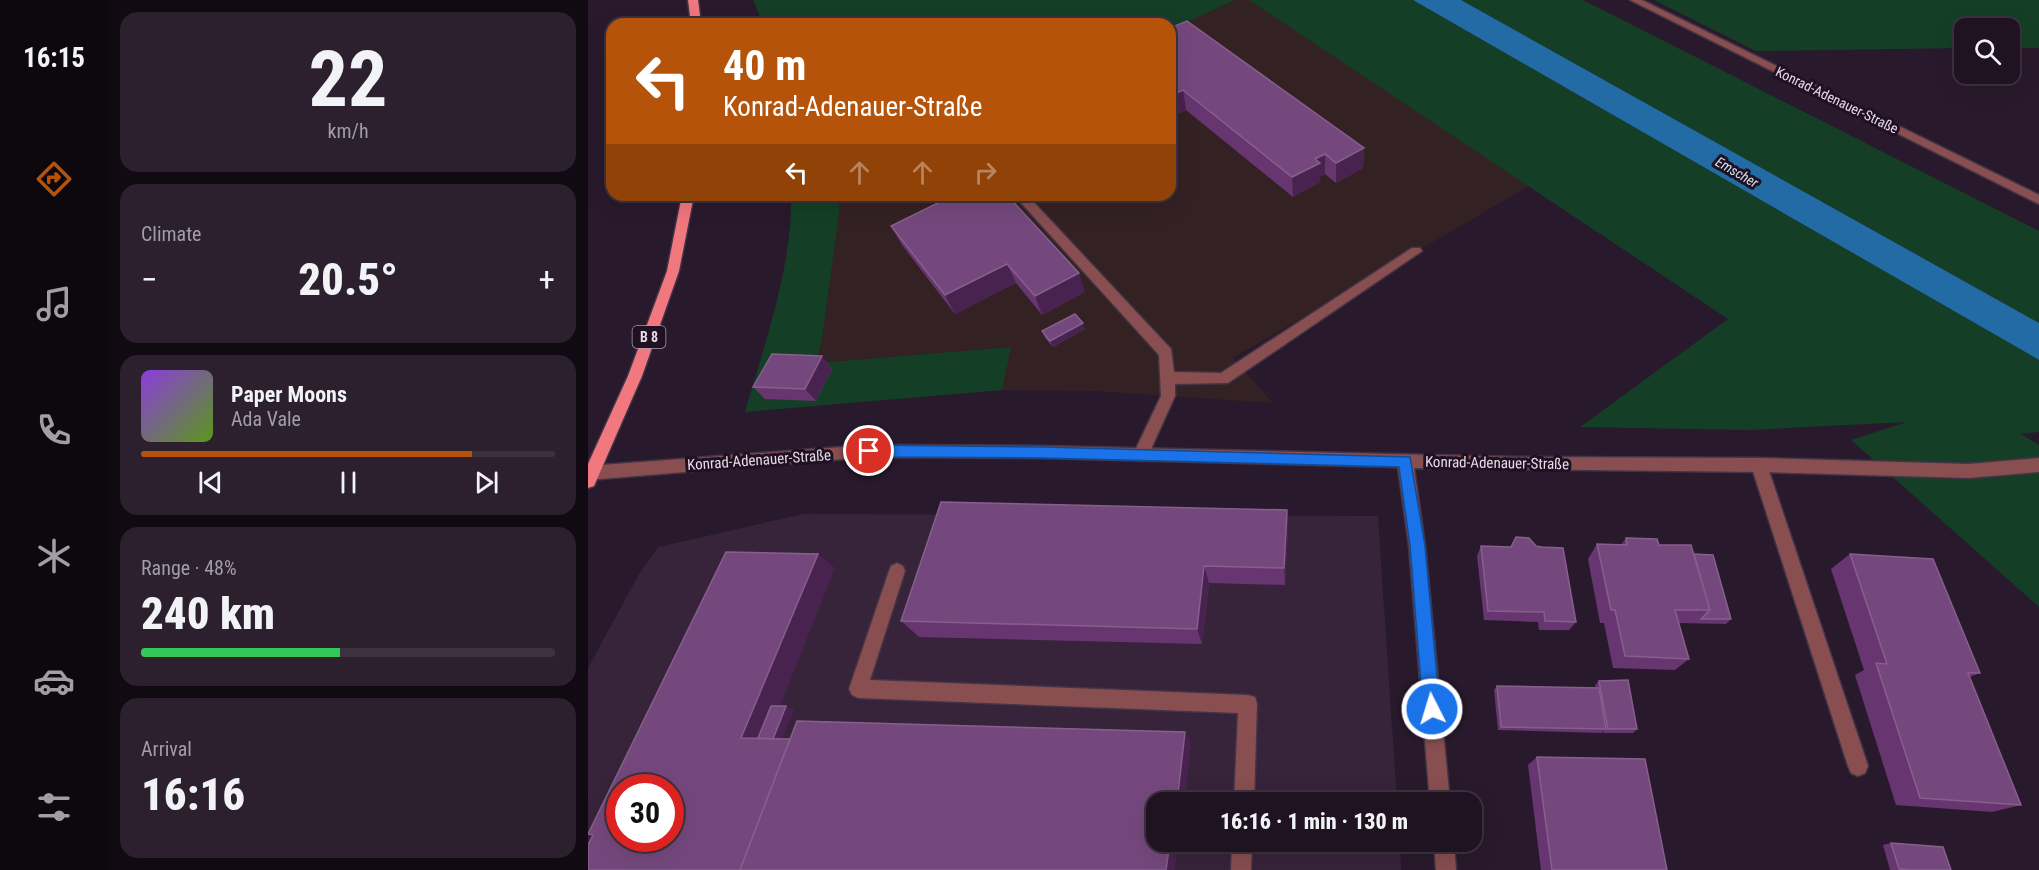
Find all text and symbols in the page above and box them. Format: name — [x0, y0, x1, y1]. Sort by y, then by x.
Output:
map controls — [1954, 18, 2020, 84]
button: search — [1954, 18, 2020, 84]
text: 22 — [309, 34, 387, 125]
text: 40 m — [723, 41, 806, 90]
text: 16:15 — [23, 42, 85, 74]
icon: left — [624, 42, 702, 120]
street label: Konrad-Adenauer-Straße — [1773, 63, 1901, 137]
text: Konrad-Adenauer-Straße — [723, 91, 982, 123]
text: km/h — [327, 119, 369, 143]
water label: Emscher — [1713, 153, 1762, 191]
icon: left — [780, 156, 813, 189]
icon: ahead — [843, 156, 876, 189]
icon: ahead — [906, 156, 939, 189]
icon: right — [969, 156, 1002, 189]
icon: directions — [33, 158, 75, 200]
text: Climate — [141, 222, 201, 246]
text: 20.5° — [298, 253, 398, 306]
text: − — [141, 260, 158, 299]
text: + — [539, 260, 555, 299]
icon: music — [33, 283, 75, 325]
road number: B 8 — [632, 326, 666, 348]
text: Paper Moons — [231, 382, 347, 407]
text: Ada Vale — [231, 407, 301, 431]
icon: phone — [33, 409, 75, 451]
pin — [843, 425, 894, 476]
icon: arrive — [852, 434, 885, 467]
street label: Konrad-Adenauer-Straße — [687, 446, 831, 474]
street label: Konrad-Adenauer-Straße — [1425, 453, 1569, 473]
icon: previous — [194, 466, 227, 499]
icon: pause — [332, 466, 365, 499]
icon: next — [470, 466, 503, 499]
icon: climate — [33, 535, 75, 577]
text: Range · 48% — [141, 556, 237, 580]
text: 240 km — [141, 587, 275, 640]
icon: car — [33, 660, 75, 702]
position arrow — [1400, 677, 1464, 741]
text: Arrival — [141, 737, 192, 761]
text: 16:16 — [141, 768, 245, 821]
speed limit sign: 30 — [606, 774, 684, 852]
icon: filters — [33, 786, 75, 828]
text: 16:16 · 1 min · 130 m — [1220, 809, 1408, 834]

